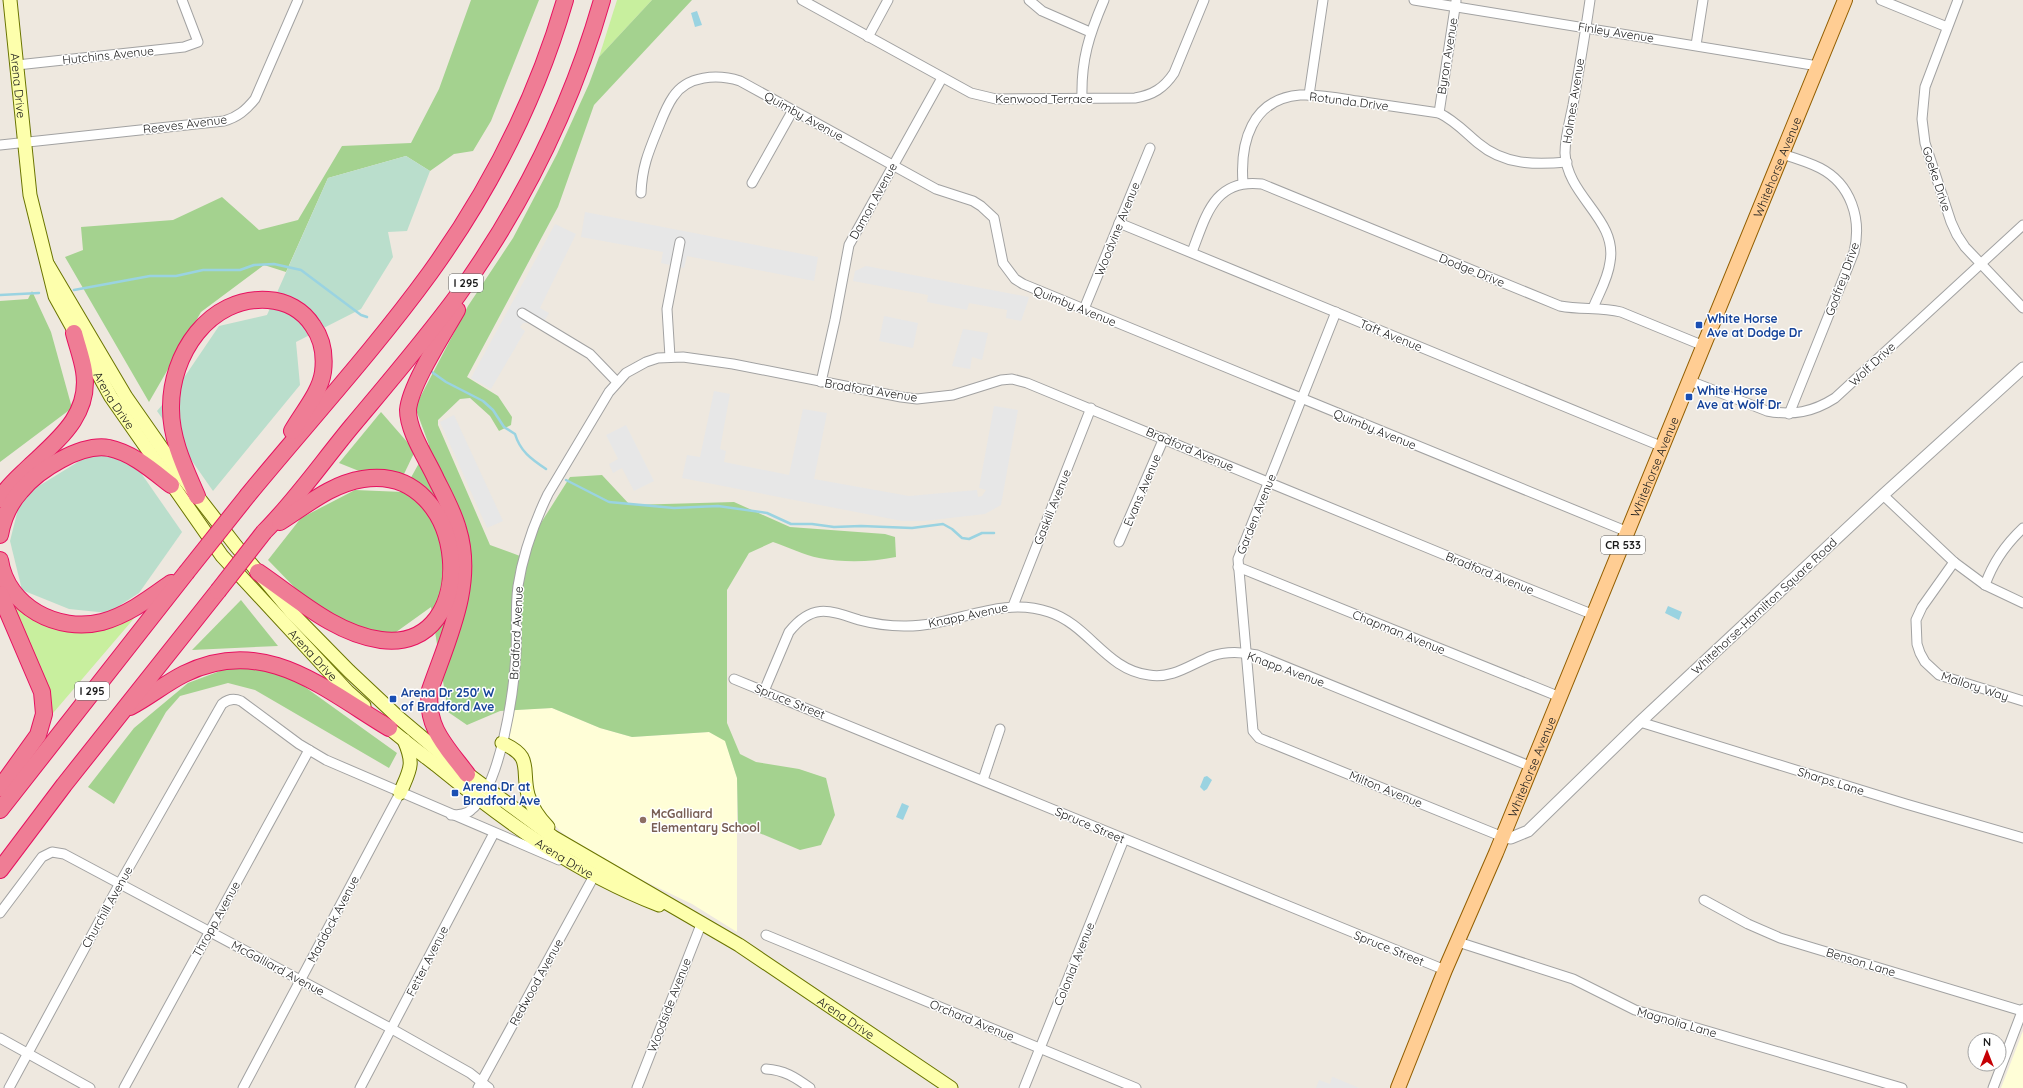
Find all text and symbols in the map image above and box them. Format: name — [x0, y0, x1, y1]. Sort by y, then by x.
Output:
street label: Byron Avenue — [1434, 16, 1461, 95]
street label: Finley Avenue — [1577, 19, 1655, 45]
street label: Hutchins Avenue — [61, 43, 155, 67]
street label: Arena Drive — [8, 52, 30, 119]
street label: Holmes Avenue — [1559, 57, 1587, 145]
street label: Quimby Avenue — [762, 88, 846, 144]
street label: Rotunda Drive — [1309, 89, 1390, 113]
street label: Kenwood Terrace — [995, 91, 1093, 106]
street label: Reeves Avenue — [142, 111, 228, 137]
street label: Whitehorse Avenue — [1749, 114, 1804, 219]
street label: Goeke Drive — [1919, 145, 1955, 214]
street label: Damon Avenue — [846, 160, 900, 242]
street label: Woodvine Avenue — [1091, 180, 1143, 278]
street label: Godfrey Drive — [1822, 240, 1862, 318]
street label: Dodge Drive — [1437, 250, 1507, 290]
road number: I 295 — [449, 274, 483, 292]
street label: Quimby Avenue — [1031, 283, 1119, 330]
place label: White Horse Ave at Dodge Dr — [1707, 311, 1803, 340]
street label: Taft Avenue — [1358, 316, 1425, 354]
marker: White Horse Ave at Dodge Dr — [1694, 320, 1704, 330]
street label: Wolf Drive — [1846, 339, 1898, 389]
street label: Arena Drive — [91, 369, 139, 432]
street label: Bradford Avenue — [823, 375, 919, 405]
place label: White Horse Ave at Wolf Dr — [1697, 383, 1782, 412]
marker: White Horse Ave at Wolf Dr — [1684, 392, 1694, 402]
street label: Quimby Avenue — [1331, 406, 1419, 453]
street label: Whitehorse Avenue — [1627, 414, 1681, 519]
street label: Bradford Avenue — [1144, 424, 1236, 474]
street label: Evans Avenue — [1120, 451, 1164, 528]
street label: Gaskill Avenue — [1030, 467, 1074, 547]
street label: Garden Avenue — [1233, 471, 1279, 556]
street label: Whitehorse-Hamilton Square Road — [1688, 535, 1840, 677]
road number: CR 533 — [1601, 536, 1645, 554]
street label: Bradford Avenue — [1444, 548, 1537, 598]
street label: Bradford Avenue — [506, 586, 526, 680]
street label: Knapp Avenue — [927, 599, 1009, 631]
street label: Chapman Avenue — [1350, 607, 1448, 658]
street label: Arena Drive — [286, 626, 341, 684]
street label: Knapp Avenue — [1245, 648, 1327, 690]
street label: Mallory Way — [1939, 668, 2011, 704]
street label: Spruce Street — [753, 680, 827, 722]
road number: I 295 — [75, 682, 109, 700]
place label: Arena Dr 250' W of Bradford Ave — [401, 685, 495, 714]
marker: Arena Dr 250' W of Bradford Ave — [388, 694, 398, 704]
street label: Whitehorse Avenue — [1504, 714, 1559, 819]
street label: Sharps Lane — [1796, 764, 1866, 798]
street label: Milton Avenue — [1347, 767, 1425, 811]
place label: Arena Dr at Bradford Ave — [463, 779, 540, 808]
marker: Arena Dr at Bradford Ave — [450, 788, 460, 798]
street label: Spruce Street — [1053, 804, 1127, 846]
place label: McGalliard Elementary School — [651, 806, 760, 835]
marker: McGalliard Elementary School — [638, 815, 648, 825]
street label: Arena Drive — [533, 835, 597, 881]
street label: Churchill Avenue — [78, 863, 136, 951]
street label: Maddock Avenue — [304, 873, 362, 965]
street label: Thropp Avenue — [189, 878, 243, 960]
street label: Colonial Avenue — [1050, 920, 1098, 1008]
street label: Fetter Avenue — [403, 923, 451, 999]
street label: Spruce Street — [1352, 927, 1426, 969]
street label: Redwood Avenue — [506, 936, 566, 1028]
street label: McGalliard Avenue — [229, 937, 327, 999]
street label: Benson Lane — [1824, 944, 1898, 980]
street label: Woodside Avenue — [644, 956, 694, 1054]
street label: Arena Drive — [815, 993, 878, 1042]
street label: Orchard Avenue — [928, 996, 1017, 1044]
street label: Magnolia Lane — [1635, 1003, 1719, 1041]
north arrow — [1967, 1032, 2007, 1072]
text: N — [1983, 1035, 1991, 1049]

